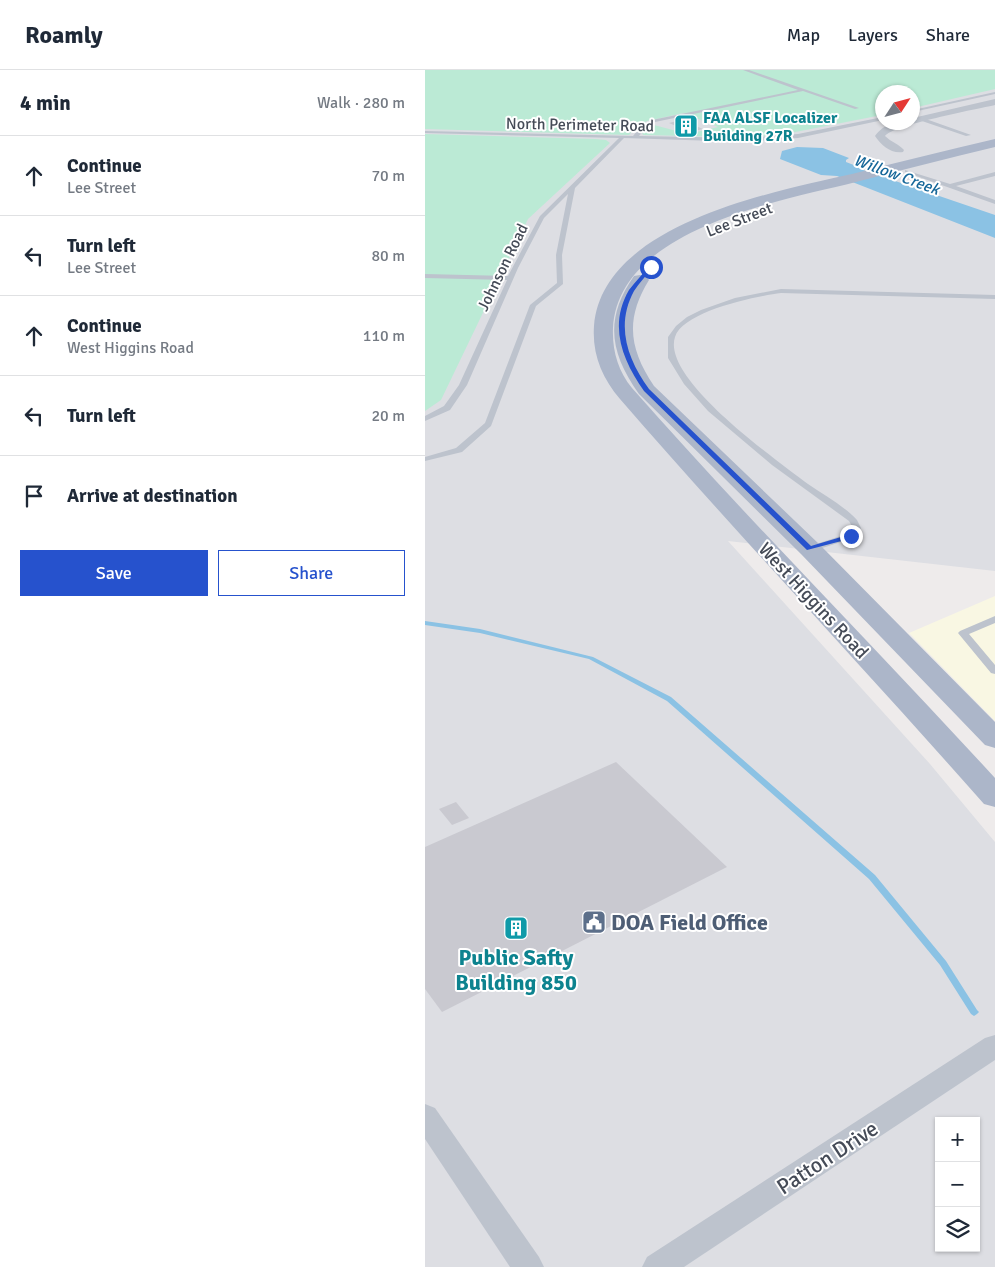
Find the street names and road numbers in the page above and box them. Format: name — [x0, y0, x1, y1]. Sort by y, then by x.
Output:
street label: North Perimeter Road — [506, 114, 654, 136]
street label: Lee Street — [703, 198, 776, 242]
street label: Johnson Road — [473, 220, 533, 314]
street label: West Higgins Road — [753, 537, 873, 664]
street label: Patton Drive — [771, 1115, 883, 1200]

